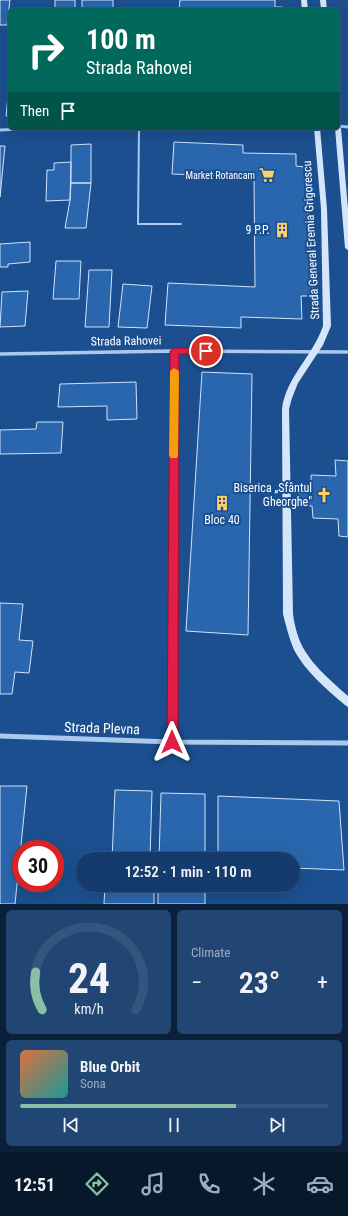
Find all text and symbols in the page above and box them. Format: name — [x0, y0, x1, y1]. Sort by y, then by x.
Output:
text: 100 m — [86, 23, 156, 56]
icon: right — [20, 24, 72, 76]
text: Strada Rahovei — [86, 57, 192, 78]
icon: arrive — [57, 100, 79, 122]
text: Then — [20, 102, 49, 120]
street label: Strada General Eremia Grigorescu — [300, 160, 322, 320]
supermarket icon: Market Rotancam — [258, 166, 276, 184]
place label: Market Rotancam — [185, 170, 255, 181]
building icon: 9 P.P. — [273, 221, 291, 239]
place label: 9 P.P. — [245, 223, 270, 237]
street label: Strada Rahovei — [91, 333, 161, 349]
pin — [189, 334, 223, 368]
icon: arrive — [195, 340, 217, 362]
place label: Biserica „Sfântul Gheorghe" — [234, 481, 312, 509]
church icon: Biserica „Sfântul Gheorghe" — [315, 486, 333, 504]
building icon: Bloc 40 — [213, 494, 231, 512]
place label: Bloc 40 — [204, 513, 240, 527]
street label: Strada Plevna — [64, 719, 140, 737]
position arrow — [151, 721, 193, 763]
speed limit sign: 30 — [12, 840, 64, 892]
text: 12:52 · 1 min · 110 m — [125, 863, 251, 881]
text: Climate — [191, 945, 230, 960]
text: 24 — [67, 954, 110, 1003]
text: 23° — [239, 965, 280, 1000]
text: − — [191, 970, 202, 995]
text: + — [317, 970, 328, 995]
text: km/h — [74, 1001, 103, 1017]
text: Blue Orbit — [80, 1058, 140, 1076]
text: Sona — [80, 1076, 106, 1091]
icon: previous — [60, 1114, 82, 1136]
icon: pause — [163, 1114, 185, 1136]
icon: next — [266, 1114, 288, 1136]
icon: directions — [83, 1170, 111, 1198]
icon: music — [139, 1170, 167, 1198]
icon: phone — [195, 1170, 223, 1198]
icon: climate — [250, 1170, 278, 1198]
icon: car — [306, 1170, 334, 1198]
text: 12:51 — [14, 1174, 55, 1195]

